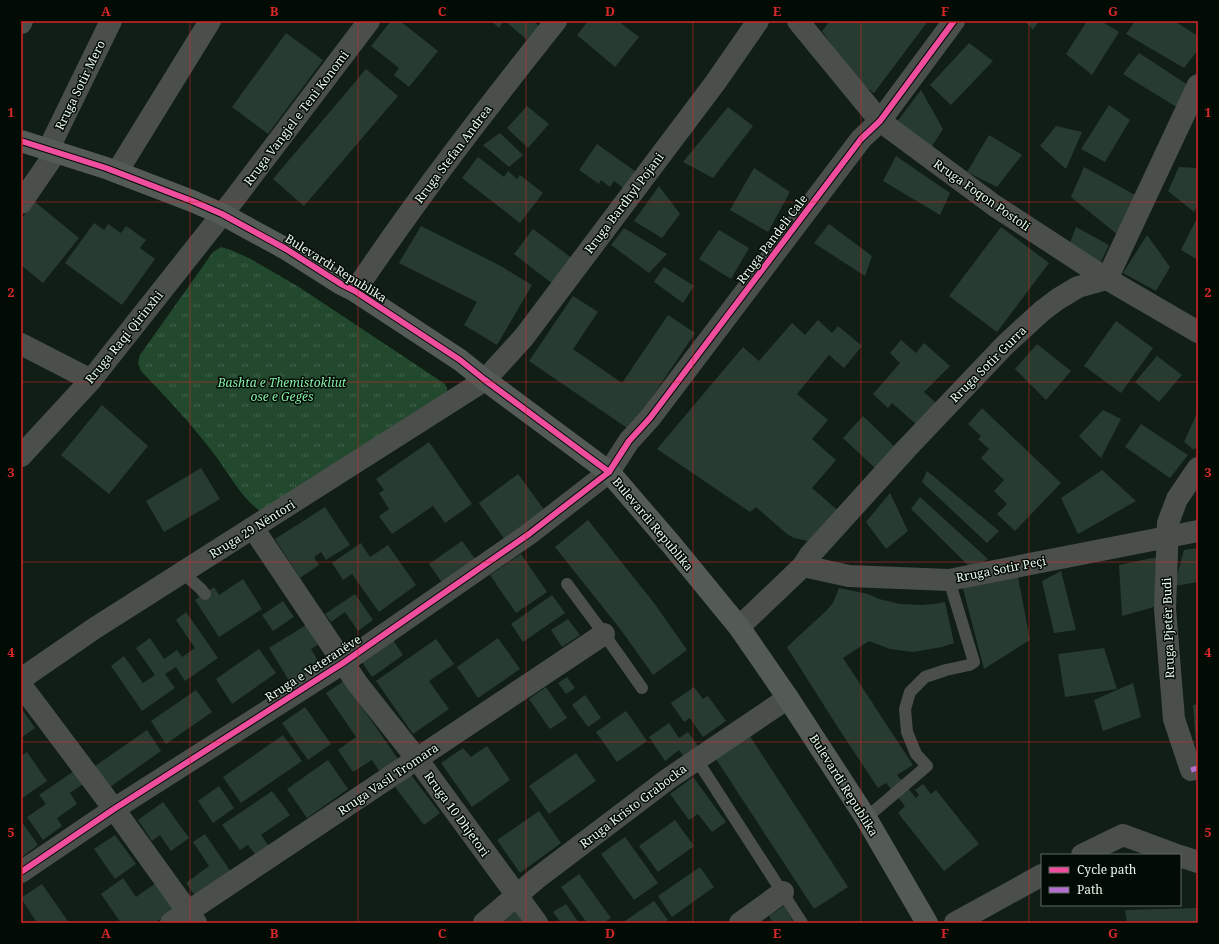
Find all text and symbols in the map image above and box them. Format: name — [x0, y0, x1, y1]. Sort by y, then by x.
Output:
text: A — [101, 2, 111, 20]
text: B — [270, 2, 279, 20]
text: C — [438, 2, 447, 20]
text: D — [605, 2, 615, 20]
text: E — [773, 2, 782, 20]
text: F — [941, 2, 949, 20]
text: G — [1108, 2, 1118, 20]
street label: Rruga Sotir Mero — [51, 37, 109, 133]
street label: Rruga Vangjel e Teni Konomi — [240, 47, 353, 189]
street label: Rruga Stefan Andrea — [410, 101, 496, 207]
text: 1 — [7, 103, 15, 121]
text: 1 — [1204, 103, 1212, 121]
street label: Rruga Bardhyl Pojani — [580, 149, 668, 257]
street label: Rruga Foqon Postoli — [930, 155, 1034, 235]
street label: Rruga Pandeli Cale — [733, 191, 811, 287]
street label: Bulevardi Republika — [282, 230, 390, 306]
text: 2 — [7, 283, 15, 301]
text: 2 — [1204, 283, 1212, 301]
street label: Rruga Raqi Qirinxhi — [81, 287, 167, 387]
street label: Rruga Sotir Gurra — [946, 322, 1030, 406]
park label: Bashta e Themistokliut ose e Gegës — [217, 374, 347, 405]
text: 3 — [7, 463, 15, 481]
text: 3 — [1204, 463, 1212, 481]
street label: Bulevardi Republika — [609, 474, 697, 575]
street label: Rruga 29 Nëntori — [206, 496, 298, 562]
street label: Rruga Sotir Peçi — [955, 552, 1048, 586]
street label: Rruga Pjetër Budi — [1158, 577, 1178, 679]
street label: Rruga e Veteranëve — [262, 631, 364, 705]
text: 4 — [7, 643, 15, 661]
text: 4 — [1204, 643, 1212, 661]
street label: Bulevardi Republika — [806, 731, 882, 839]
street label: Rruga Vasil Tromara — [334, 739, 442, 819]
street label: Rruga Kristo Grabocka — [576, 760, 690, 852]
street label: Rruga 10 Dhjetori — [420, 768, 494, 860]
text: 5 — [7, 823, 15, 841]
text: 5 — [1204, 823, 1212, 841]
legend — [1041, 854, 1181, 906]
text: Cycle path — [1077, 861, 1137, 878]
text: Path — [1077, 881, 1103, 898]
text: A — [101, 924, 111, 942]
text: B — [270, 924, 279, 942]
text: C — [438, 924, 447, 942]
text: D — [605, 924, 615, 942]
text: E — [773, 924, 782, 942]
text: F — [941, 924, 949, 942]
text: G — [1108, 924, 1118, 942]

